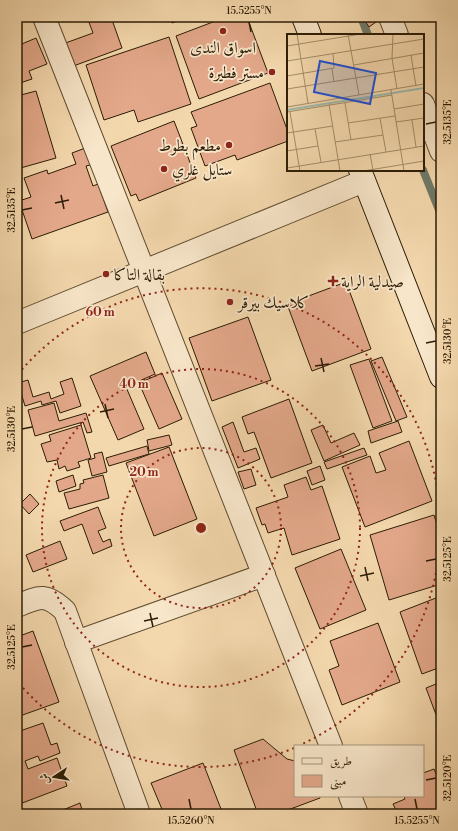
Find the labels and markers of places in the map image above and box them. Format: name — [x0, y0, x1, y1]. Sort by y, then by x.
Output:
marker: اسواق الندى — [218, 26, 228, 36]
place label: اسواق الندى — [190, 38, 256, 58]
place label: مستر فطيرة — [208, 63, 264, 83]
marker: مستر فطيرة — [267, 67, 277, 77]
place label: مطعم بطوط — [158, 136, 221, 161]
marker: مطعم بطوط — [224, 140, 234, 150]
place label: ستايل غلري — [172, 160, 232, 182]
marker: ستايل غلري — [159, 164, 169, 174]
place label: بقالة التاكا — [114, 265, 165, 285]
marker: بقالة التاكا — [101, 269, 111, 279]
place label: صيدلية الراية — [341, 272, 404, 292]
marker: صيدلية الراية — [328, 276, 338, 286]
place label: كلاسيك بيرقر — [236, 293, 309, 313]
marker: كلاسيك بيرقر — [225, 297, 235, 307]
centre of rings — [194, 521, 208, 535]

